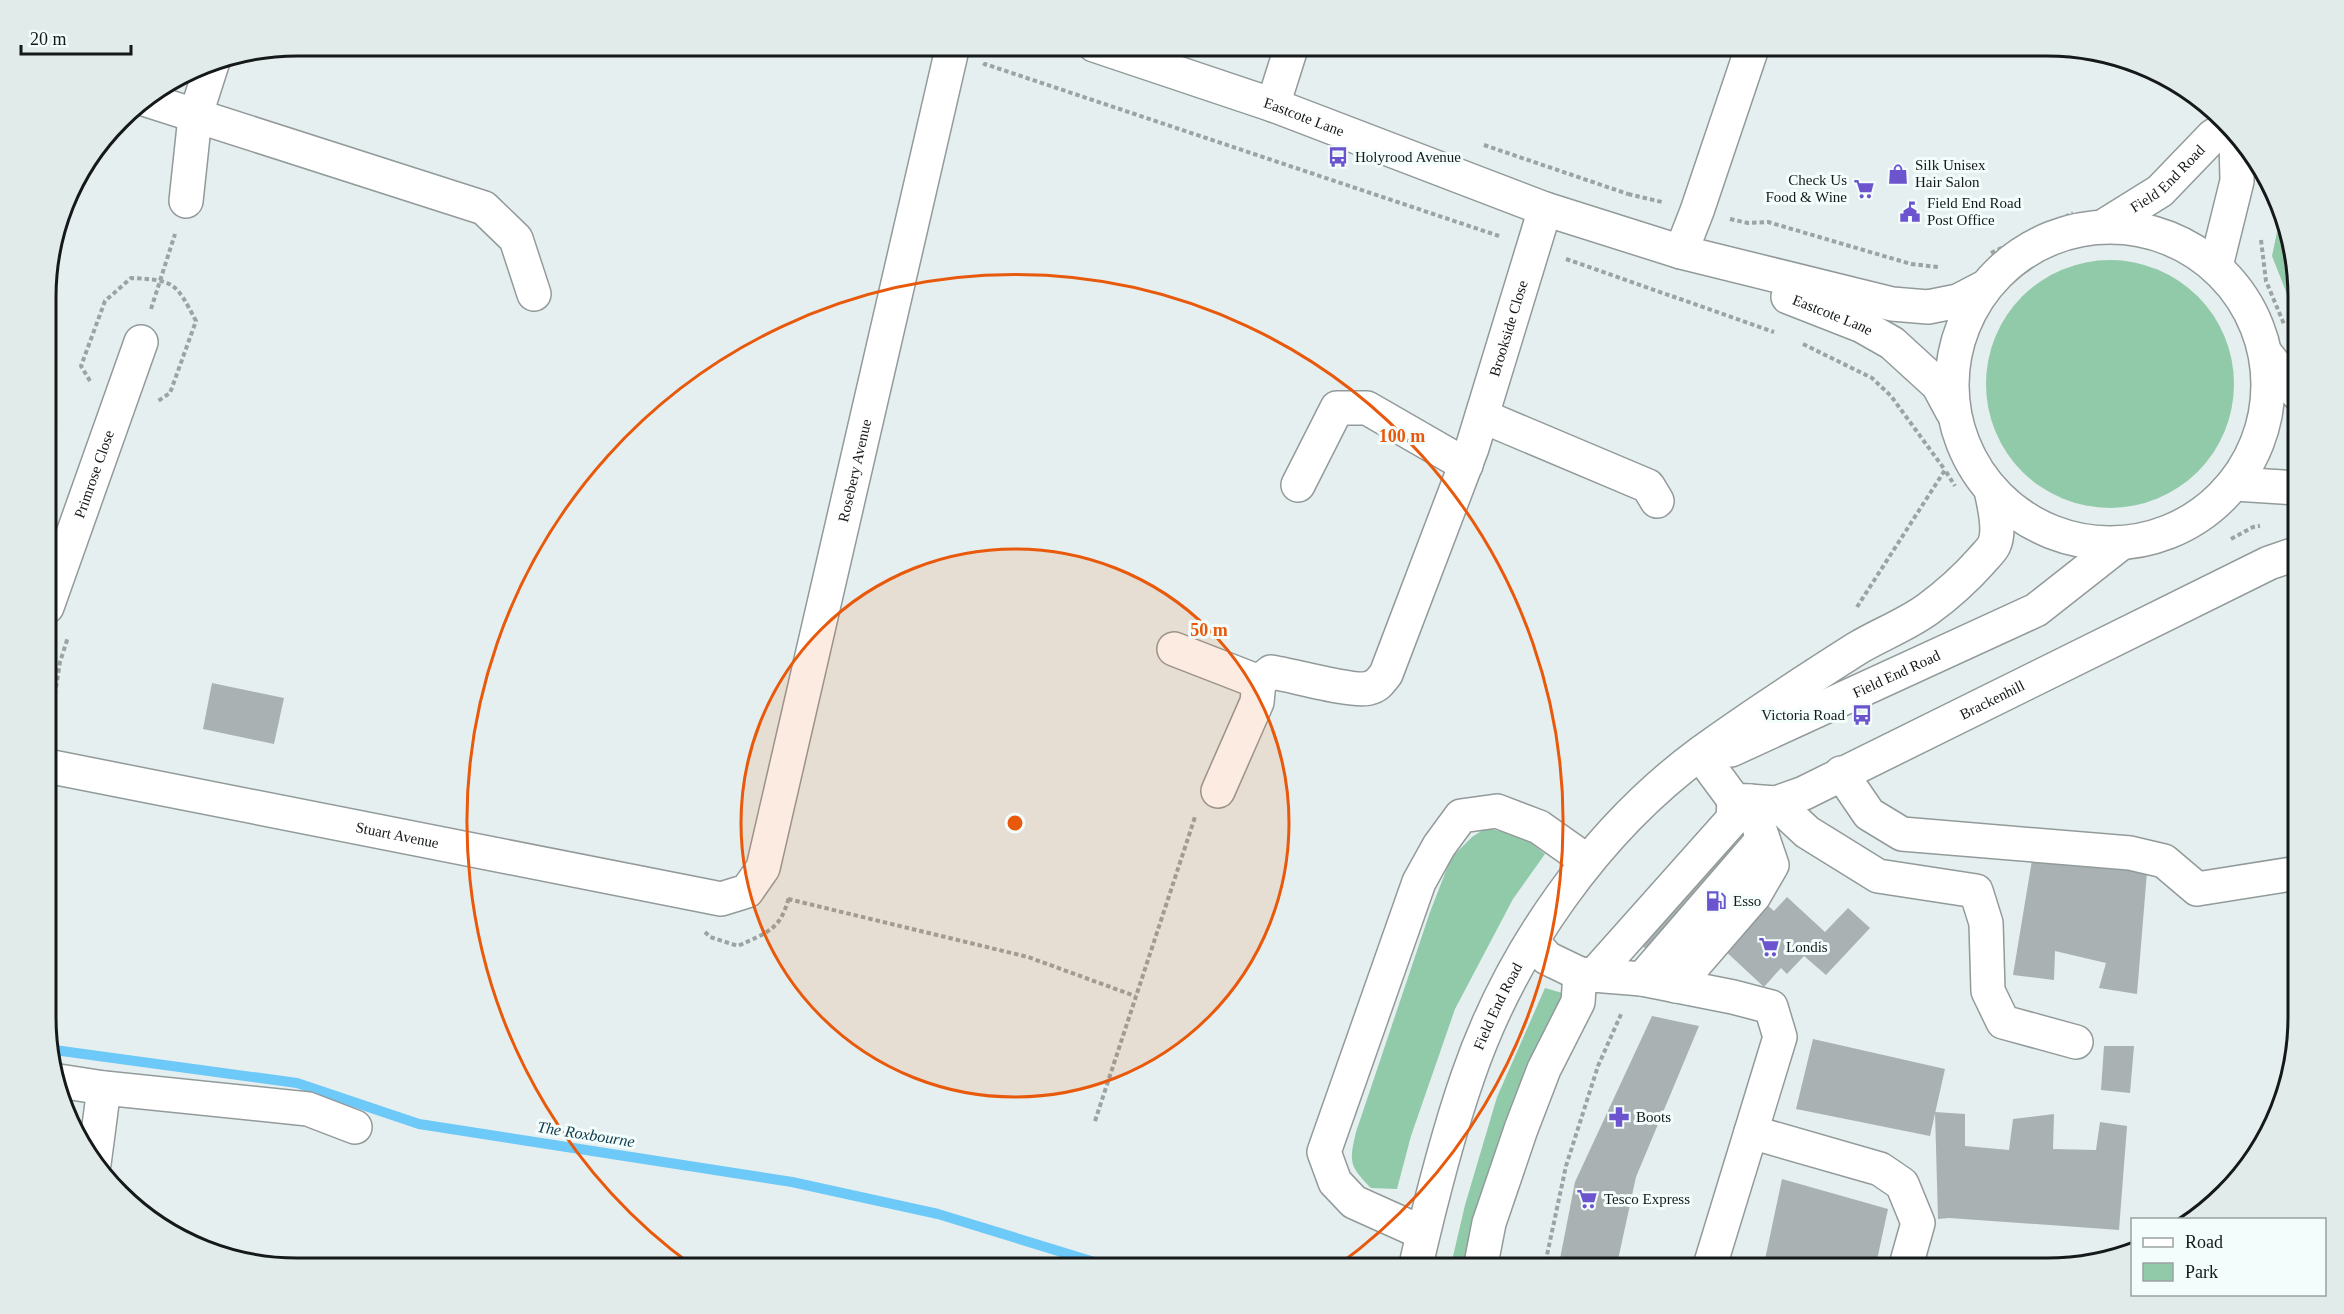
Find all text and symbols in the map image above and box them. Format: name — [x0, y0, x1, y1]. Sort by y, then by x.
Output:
scale bar — [21, 18, 130, 56]
text: 20 m — [30, 29, 67, 49]
street label: Eastcote Lane — [1262, 95, 1347, 140]
street label: Field End Road — [2127, 141, 2208, 216]
bus stop icon: Holyrood Avenue — [1326, 145, 1350, 169]
place label: Holyrood Avenue — [1355, 149, 1461, 165]
place label: Silk Unisex Hair Salon — [1915, 157, 1986, 190]
shop icon: Silk Unisex Hair Salon — [1886, 162, 1910, 186]
place label: Check Us Food & Wine — [1765, 172, 1847, 205]
supermarket icon: Check Us Food & Wine — [1852, 177, 1876, 201]
place label: Field End Road Post Office — [1927, 195, 2022, 228]
public building icon: Field End Road Post Office — [1898, 200, 1922, 224]
street label: Brookside Close — [1486, 278, 1531, 378]
street label: Eastcote Lane — [1790, 292, 1876, 338]
street label: Rosebery Avenue — [835, 417, 874, 524]
text: 100 m — [1379, 426, 1425, 446]
street label: Primrose Close — [71, 428, 117, 520]
text: 50 m — [1190, 620, 1228, 640]
street label: Field End Road — [1850, 647, 1943, 701]
street label: Brackenhill — [1957, 677, 2027, 723]
bus stop icon: Victoria Road — [1850, 703, 1874, 727]
place label: Victoria Road — [1761, 707, 1845, 723]
centre of rings — [1005, 813, 1025, 833]
street label: Stuart Avenue — [354, 819, 441, 851]
fuel station icon: Esso — [1704, 889, 1728, 913]
place label: Esso — [1733, 893, 1761, 909]
supermarket icon: Londis — [1757, 935, 1781, 959]
place label: Londis — [1786, 939, 1828, 955]
street label: Field End Road — [1470, 960, 1526, 1052]
pharmacy icon: Boots — [1607, 1105, 1631, 1129]
place label: Boots — [1636, 1109, 1671, 1125]
water label: The Roxbourne — [536, 1118, 636, 1150]
supermarket icon: Tesco Express — [1575, 1187, 1599, 1211]
place label: Tesco Express — [1604, 1191, 1690, 1207]
legend — [2131, 1218, 2326, 1296]
text: Road — [2185, 1232, 2223, 1252]
text: Park — [2185, 1262, 2218, 1282]

